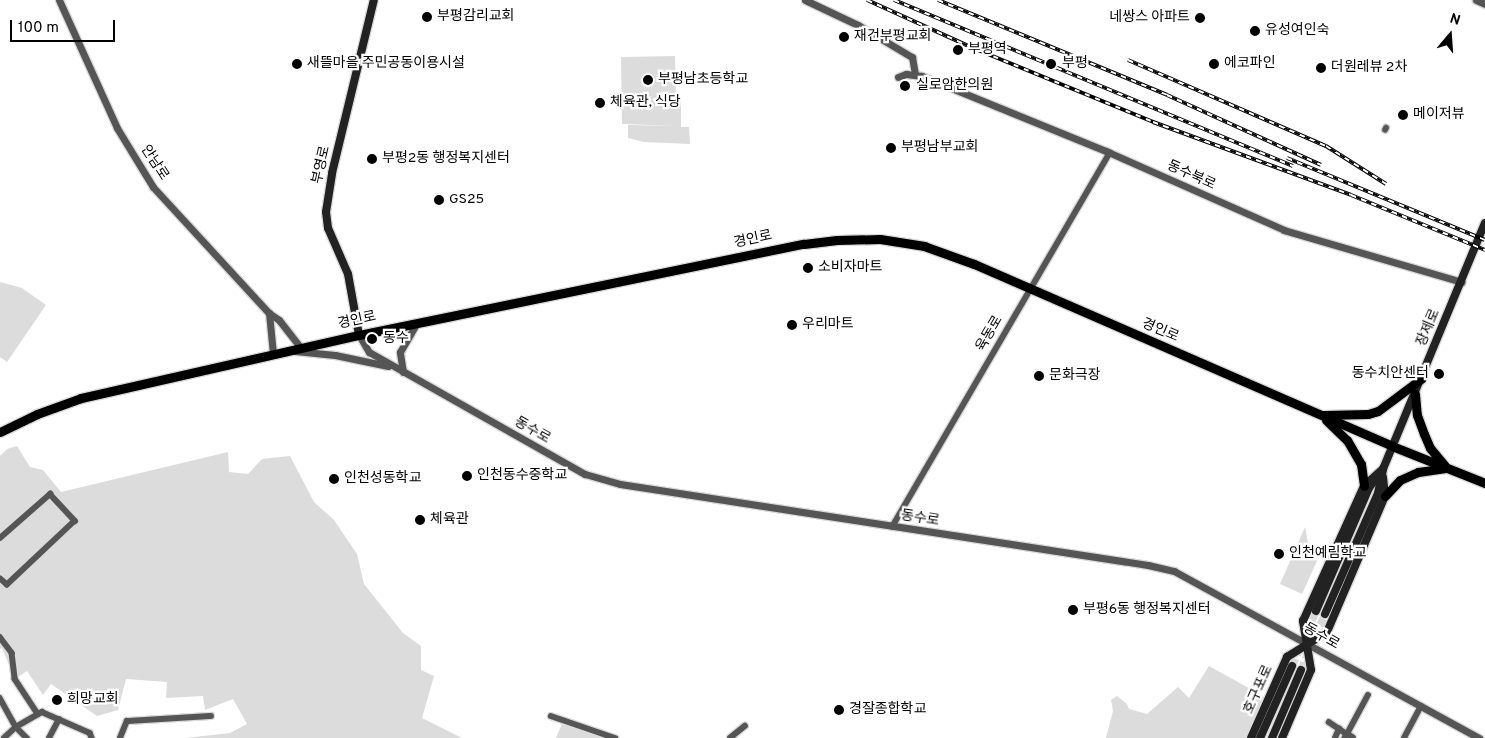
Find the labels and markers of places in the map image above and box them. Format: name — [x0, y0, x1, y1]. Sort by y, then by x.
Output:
place label: 부평감리교회 — [437, 9, 514, 25]
place label: 네쌍스 아파트 — [1109, 10, 1190, 26]
marker: 부평감리교회 — [421, 11, 433, 23]
marker: 네쌍스 아파트 — [1194, 12, 1206, 24]
place label: 유성여인숙 — [1265, 23, 1329, 39]
marker: 유성여인숙 — [1249, 25, 1261, 37]
place label: 재건부평교회 — [854, 29, 931, 45]
marker: 재건부평교회 — [838, 31, 850, 43]
place label: 부평역 — [968, 42, 1007, 58]
marker: 부평역 — [952, 44, 964, 56]
place label: 새뜰마을 주민공동이용시설 — [307, 56, 465, 72]
place label: 부평 — [1062, 56, 1088, 72]
place label: 에코파인 — [1224, 56, 1276, 72]
marker: 부평 — [1044, 57, 1058, 71]
marker: 새뜰마을 주민공동이용시설 — [291, 58, 303, 70]
marker: 에코파인 — [1208, 58, 1220, 70]
place label: 더원레뷰 2차 — [1331, 60, 1407, 76]
marker: 더원레뷰 2차 — [1315, 62, 1327, 74]
place label: 부평남초등학교 — [658, 72, 748, 88]
marker: 부평남초등학교 — [642, 74, 654, 86]
place label: 실로암한의원 — [916, 78, 993, 94]
marker: 실로암한의원 — [898, 79, 912, 93]
place label: 체육관, 식당 — [610, 95, 681, 111]
marker: 체육관, 식당 — [594, 97, 606, 109]
place label: 메이저뷰 — [1413, 107, 1465, 123]
marker: 메이저뷰 — [1397, 109, 1409, 121]
place label: 부평남부교회 — [901, 140, 978, 156]
marker: 부평남부교회 — [885, 142, 897, 154]
place label: 부평2동 행정복지센터 — [382, 151, 510, 167]
marker: 부평2동 행정복지센터 — [366, 153, 378, 165]
place label: GS25 — [449, 192, 484, 208]
marker: GS25 — [433, 194, 445, 206]
place label: 소비자마트 — [818, 260, 882, 276]
marker: 소비자마트 — [802, 262, 814, 274]
place label: 우리마트 — [802, 317, 854, 333]
marker: 우리마트 — [786, 319, 798, 331]
place label: 동수 — [383, 331, 409, 347]
marker: 동수 — [365, 332, 379, 346]
place label: 동수치안센터 — [1352, 366, 1429, 382]
place label: 문화극장 — [1049, 368, 1101, 384]
marker: 동수치안센터 — [1433, 368, 1445, 380]
marker: 문화극장 — [1033, 370, 1045, 382]
place label: 인천동수중학교 — [477, 468, 567, 484]
marker: 인천동수중학교 — [461, 470, 473, 482]
place label: 인천성동학교 — [344, 471, 421, 487]
marker: 인천성동학교 — [328, 473, 340, 485]
place label: 체육관 — [430, 512, 469, 528]
marker: 체육관 — [414, 514, 426, 526]
place label: 인천예림학교 — [1289, 546, 1366, 562]
marker: 인천예림학교 — [1273, 548, 1285, 560]
place label: 부평6동 행정복지센터 — [1083, 602, 1211, 618]
marker: 부평6동 행정복지센터 — [1067, 604, 1079, 616]
place label: 희망교회 — [67, 692, 119, 708]
marker: 희망교회 — [51, 694, 63, 706]
place label: 경잘종합학교 — [849, 702, 926, 718]
marker: 경잘종합학교 — [833, 704, 845, 716]

